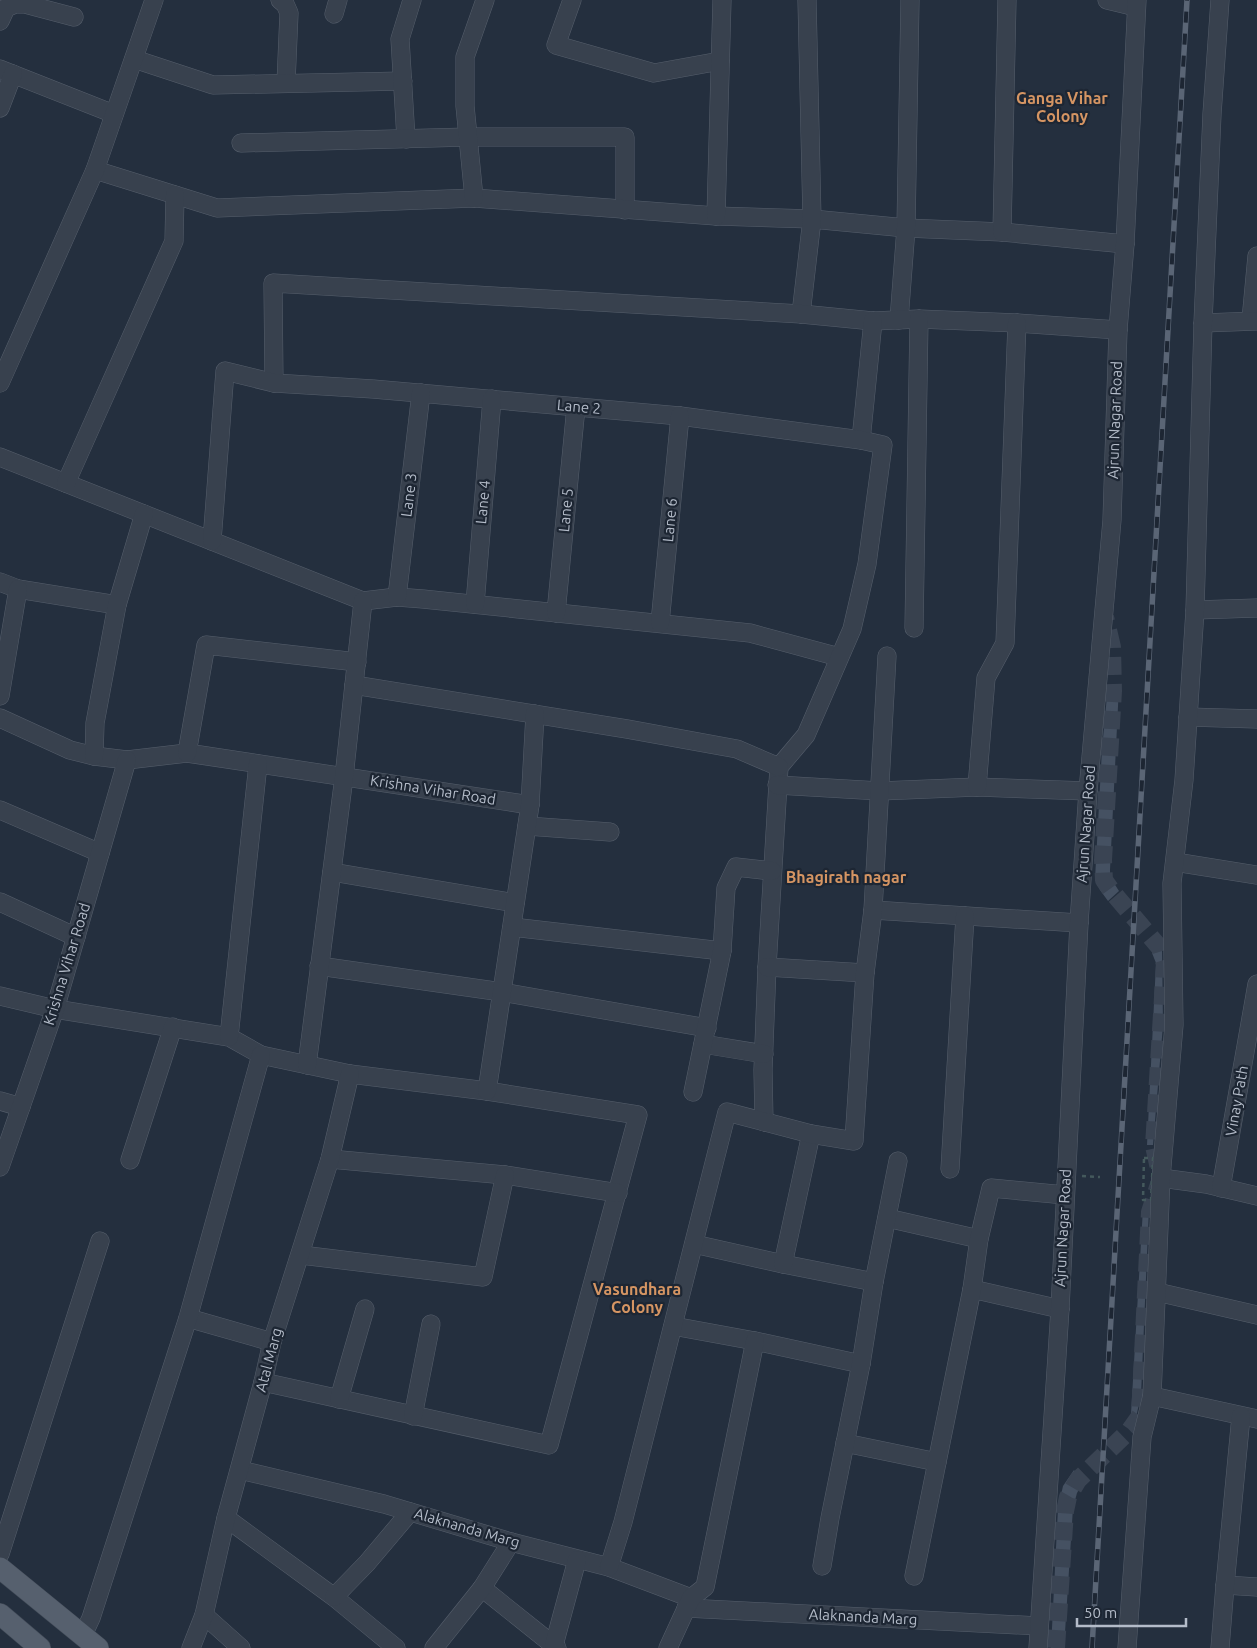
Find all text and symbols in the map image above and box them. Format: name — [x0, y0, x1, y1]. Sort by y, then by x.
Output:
district label: Ganga Vihar Colony — [1016, 89, 1108, 125]
street label: Ajrun Nagar Road — [1104, 361, 1125, 479]
street label: Lane 2 — [556, 396, 602, 417]
street label: Lane 3 — [397, 472, 420, 518]
street label: Lane 4 — [472, 479, 493, 525]
street label: Lane 5 — [555, 487, 576, 533]
street label: Lane 6 — [659, 497, 680, 543]
street label: Ajrun Nagar Road — [1073, 764, 1098, 883]
street label: Krishna Vihar Road — [369, 771, 497, 808]
district label: Bhagirath nagar — [786, 868, 907, 886]
street label: Krishna Vihar Road — [40, 901, 93, 1027]
street label: Vinay Path — [1222, 1064, 1251, 1138]
street label: Ajrun Nagar Road — [1051, 1169, 1074, 1287]
district label: Vasundhara Colony — [593, 1280, 681, 1316]
street label: Atal Marg — [252, 1326, 285, 1394]
street label: Alaknanda Marg — [413, 1504, 522, 1551]
scale bar — [1077, 1596, 1186, 1628]
text: 50 m — [1084, 1604, 1117, 1621]
street label: Alaknanda Marg — [808, 1605, 918, 1628]

